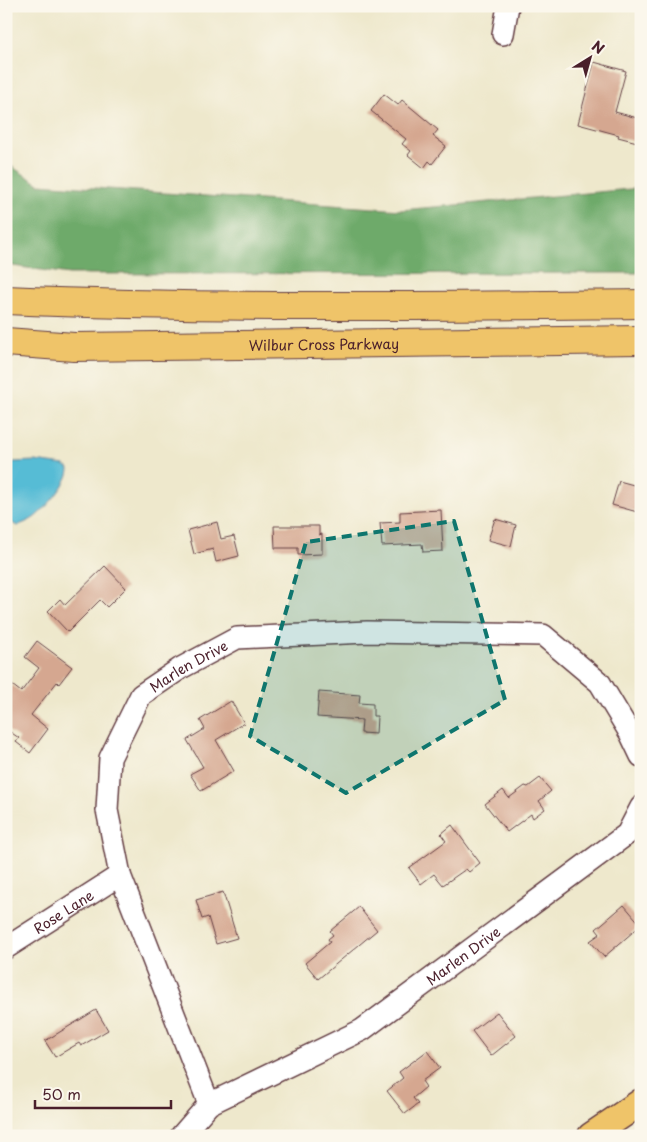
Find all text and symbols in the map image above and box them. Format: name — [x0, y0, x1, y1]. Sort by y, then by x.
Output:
north arrow — [564, 32, 614, 82]
text: N — [587, 35, 609, 59]
street label: Wilbur Cross Parkway — [249, 332, 399, 355]
street label: Marlen Drive — [145, 634, 231, 697]
street label: Rose Lane — [29, 884, 98, 939]
street label: Marlen Drive — [421, 921, 504, 990]
scale bar — [35, 1077, 171, 1109]
text: 50 m — [42, 1082, 81, 1105]

